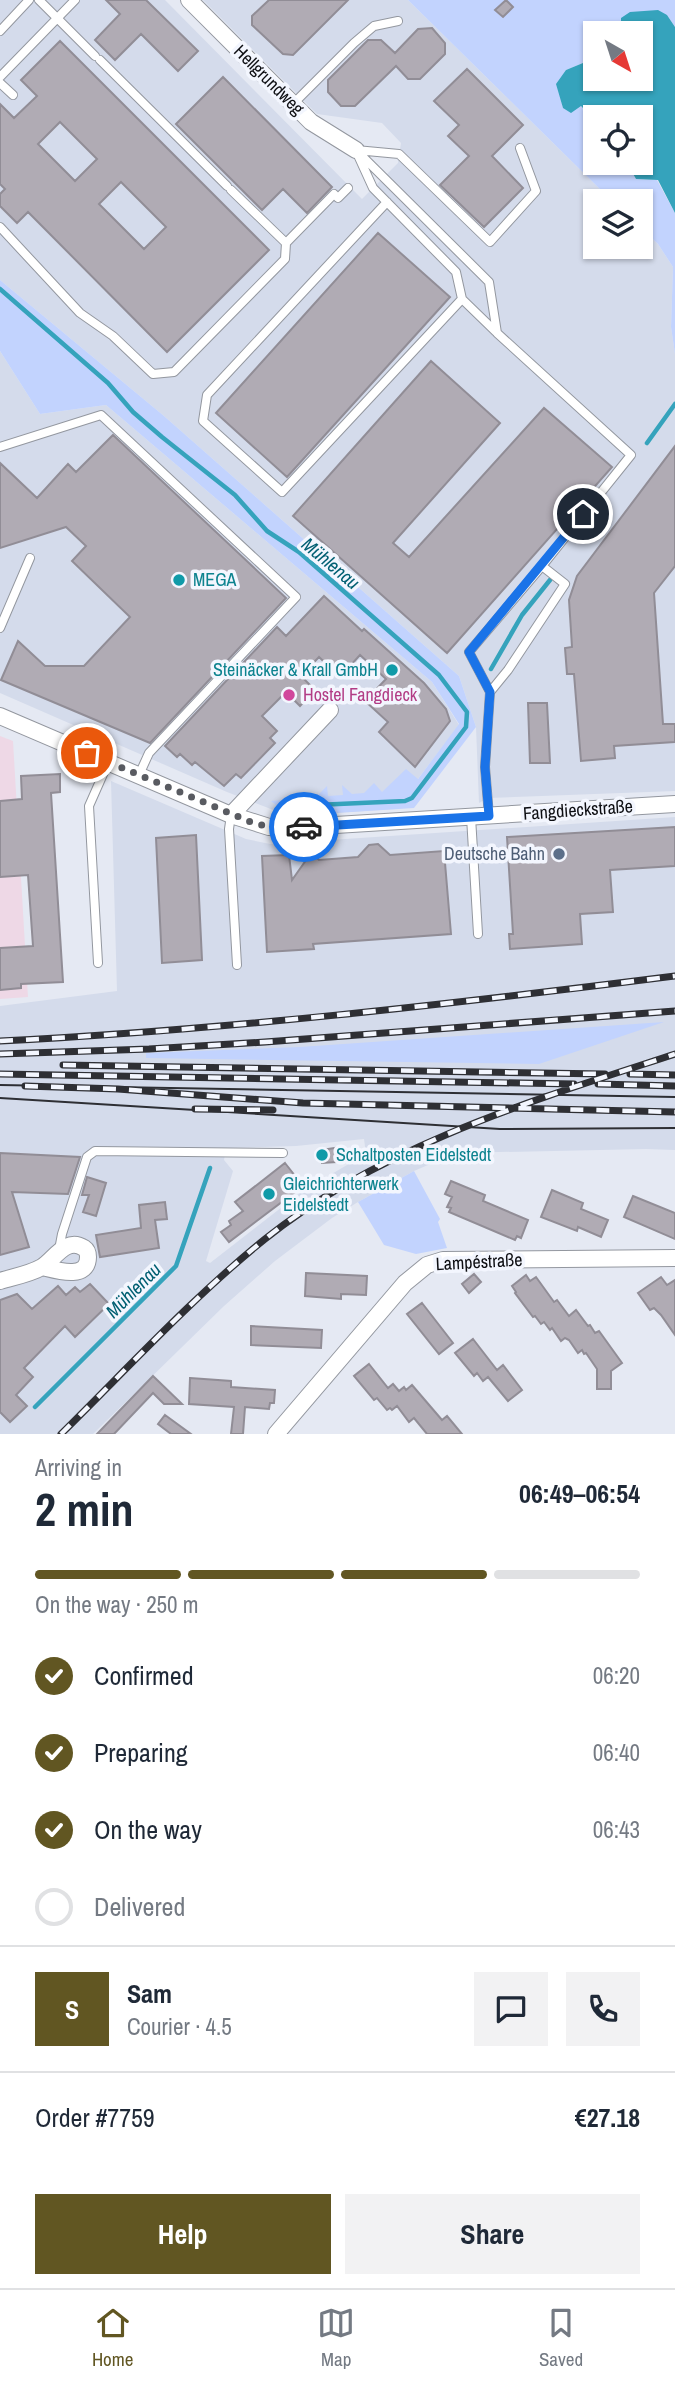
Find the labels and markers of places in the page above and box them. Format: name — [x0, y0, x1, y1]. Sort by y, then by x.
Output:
pin — [553, 484, 613, 544]
place label: MEGA — [193, 567, 237, 592]
marker: MEGA — [171, 572, 187, 588]
place label: Steinäcker & Krall GmbH — [213, 657, 378, 682]
marker: Steinäcker & Krall GmbH — [384, 662, 400, 678]
place label: Hostel Fangdieck — [303, 682, 418, 707]
marker: Hostel Fangdieck — [281, 687, 297, 703]
pin — [57, 723, 117, 783]
place label: Deutsche Bahn — [444, 841, 545, 866]
marker: Deutsche Bahn — [551, 846, 567, 862]
place label: Schaltposten Eidelstedt — [336, 1142, 491, 1167]
marker: Schaltposten Eidelstedt — [314, 1147, 330, 1163]
place label: Gleichrichterwerk Eidelstedt — [283, 1171, 399, 1217]
marker: Gleichrichterwerk Eidelstedt — [261, 1186, 277, 1202]

